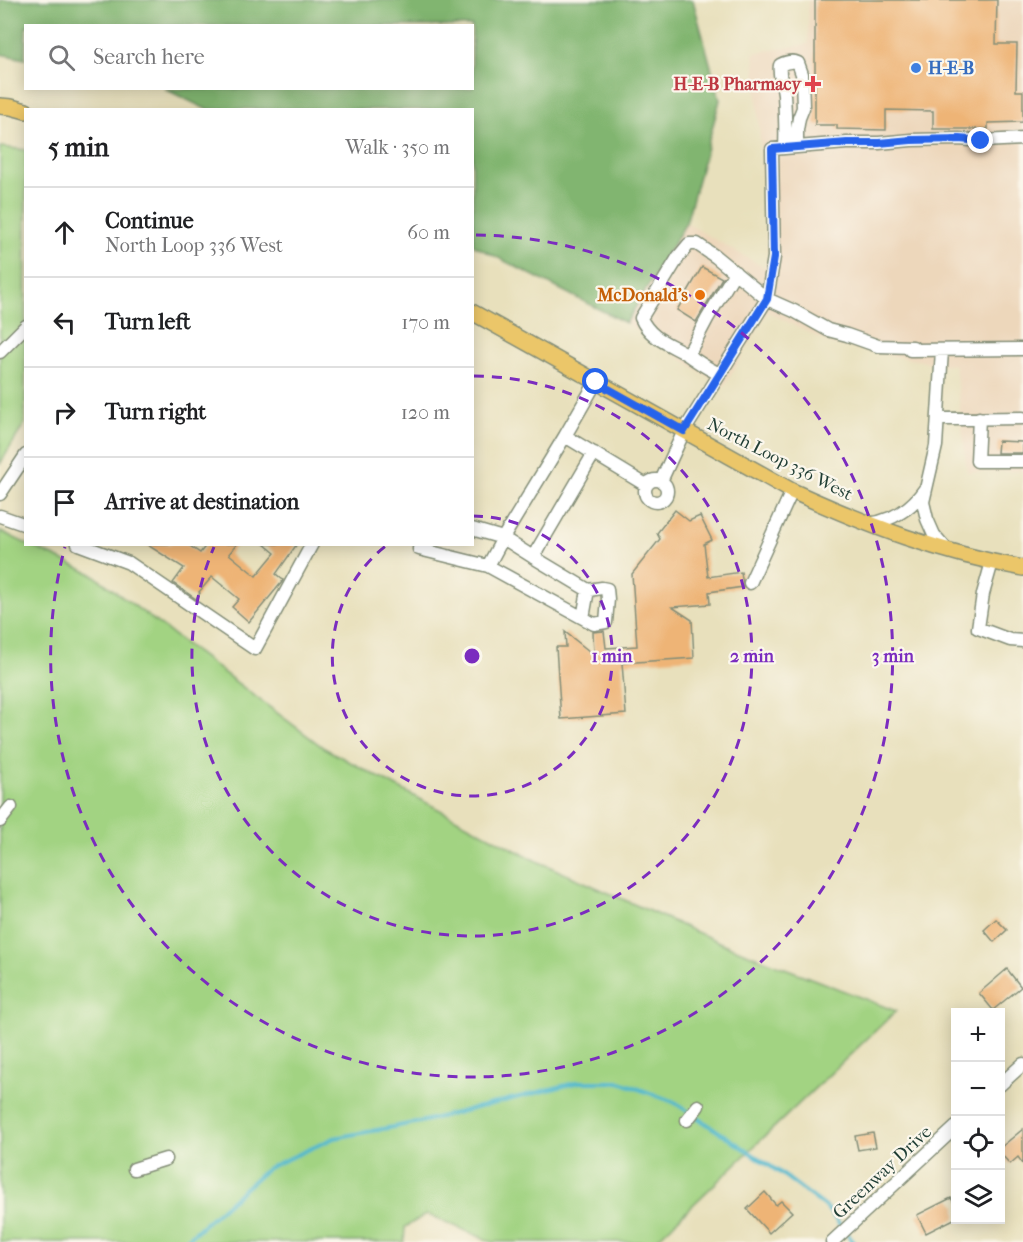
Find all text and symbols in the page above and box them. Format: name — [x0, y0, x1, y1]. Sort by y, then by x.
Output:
search box — [24, 24, 474, 90]
icon: search — [45, 41, 78, 74]
text: Search here — [93, 44, 205, 70]
place label: H-E-B — [928, 58, 975, 79]
marker: H-E-B — [909, 61, 923, 75]
place label: H-E-B Pharmacy — [673, 74, 802, 95]
marker: H-E-B Pharmacy — [806, 77, 820, 91]
route end — [967, 127, 993, 153]
text: 5 min — [48, 132, 109, 163]
text: Walk · 350 m — [345, 136, 450, 159]
text: Continue — [105, 208, 194, 234]
icon: ahead — [48, 216, 81, 249]
text: 60 m — [407, 221, 450, 244]
text: North Loop 336 West — [105, 234, 283, 257]
place label: McDonald's — [596, 285, 688, 306]
marker: McDonald's — [693, 288, 707, 302]
icon: left — [48, 306, 81, 339]
text: Turn left — [105, 309, 191, 335]
text: 170 m — [401, 311, 450, 334]
route start — [582, 368, 608, 394]
icon: right — [48, 396, 81, 429]
text: Turn right — [105, 399, 206, 425]
text: 120 m — [401, 401, 450, 424]
street label: North Loop 336 West — [704, 414, 856, 505]
icon: arrive — [48, 486, 81, 519]
text: Arrive at destination — [105, 489, 299, 515]
centre of rings — [462, 646, 482, 666]
text: 1 min — [591, 646, 633, 667]
text: 2 min — [730, 646, 774, 667]
text: 3 min — [872, 646, 915, 667]
map controls — [951, 1008, 1005, 1224]
button: + — [951, 1008, 1005, 1062]
button: − — [951, 1062, 1005, 1116]
button: locate — [951, 1116, 1005, 1170]
street label: Greenway Drive — [829, 1121, 936, 1223]
button: layers — [951, 1170, 1005, 1224]

